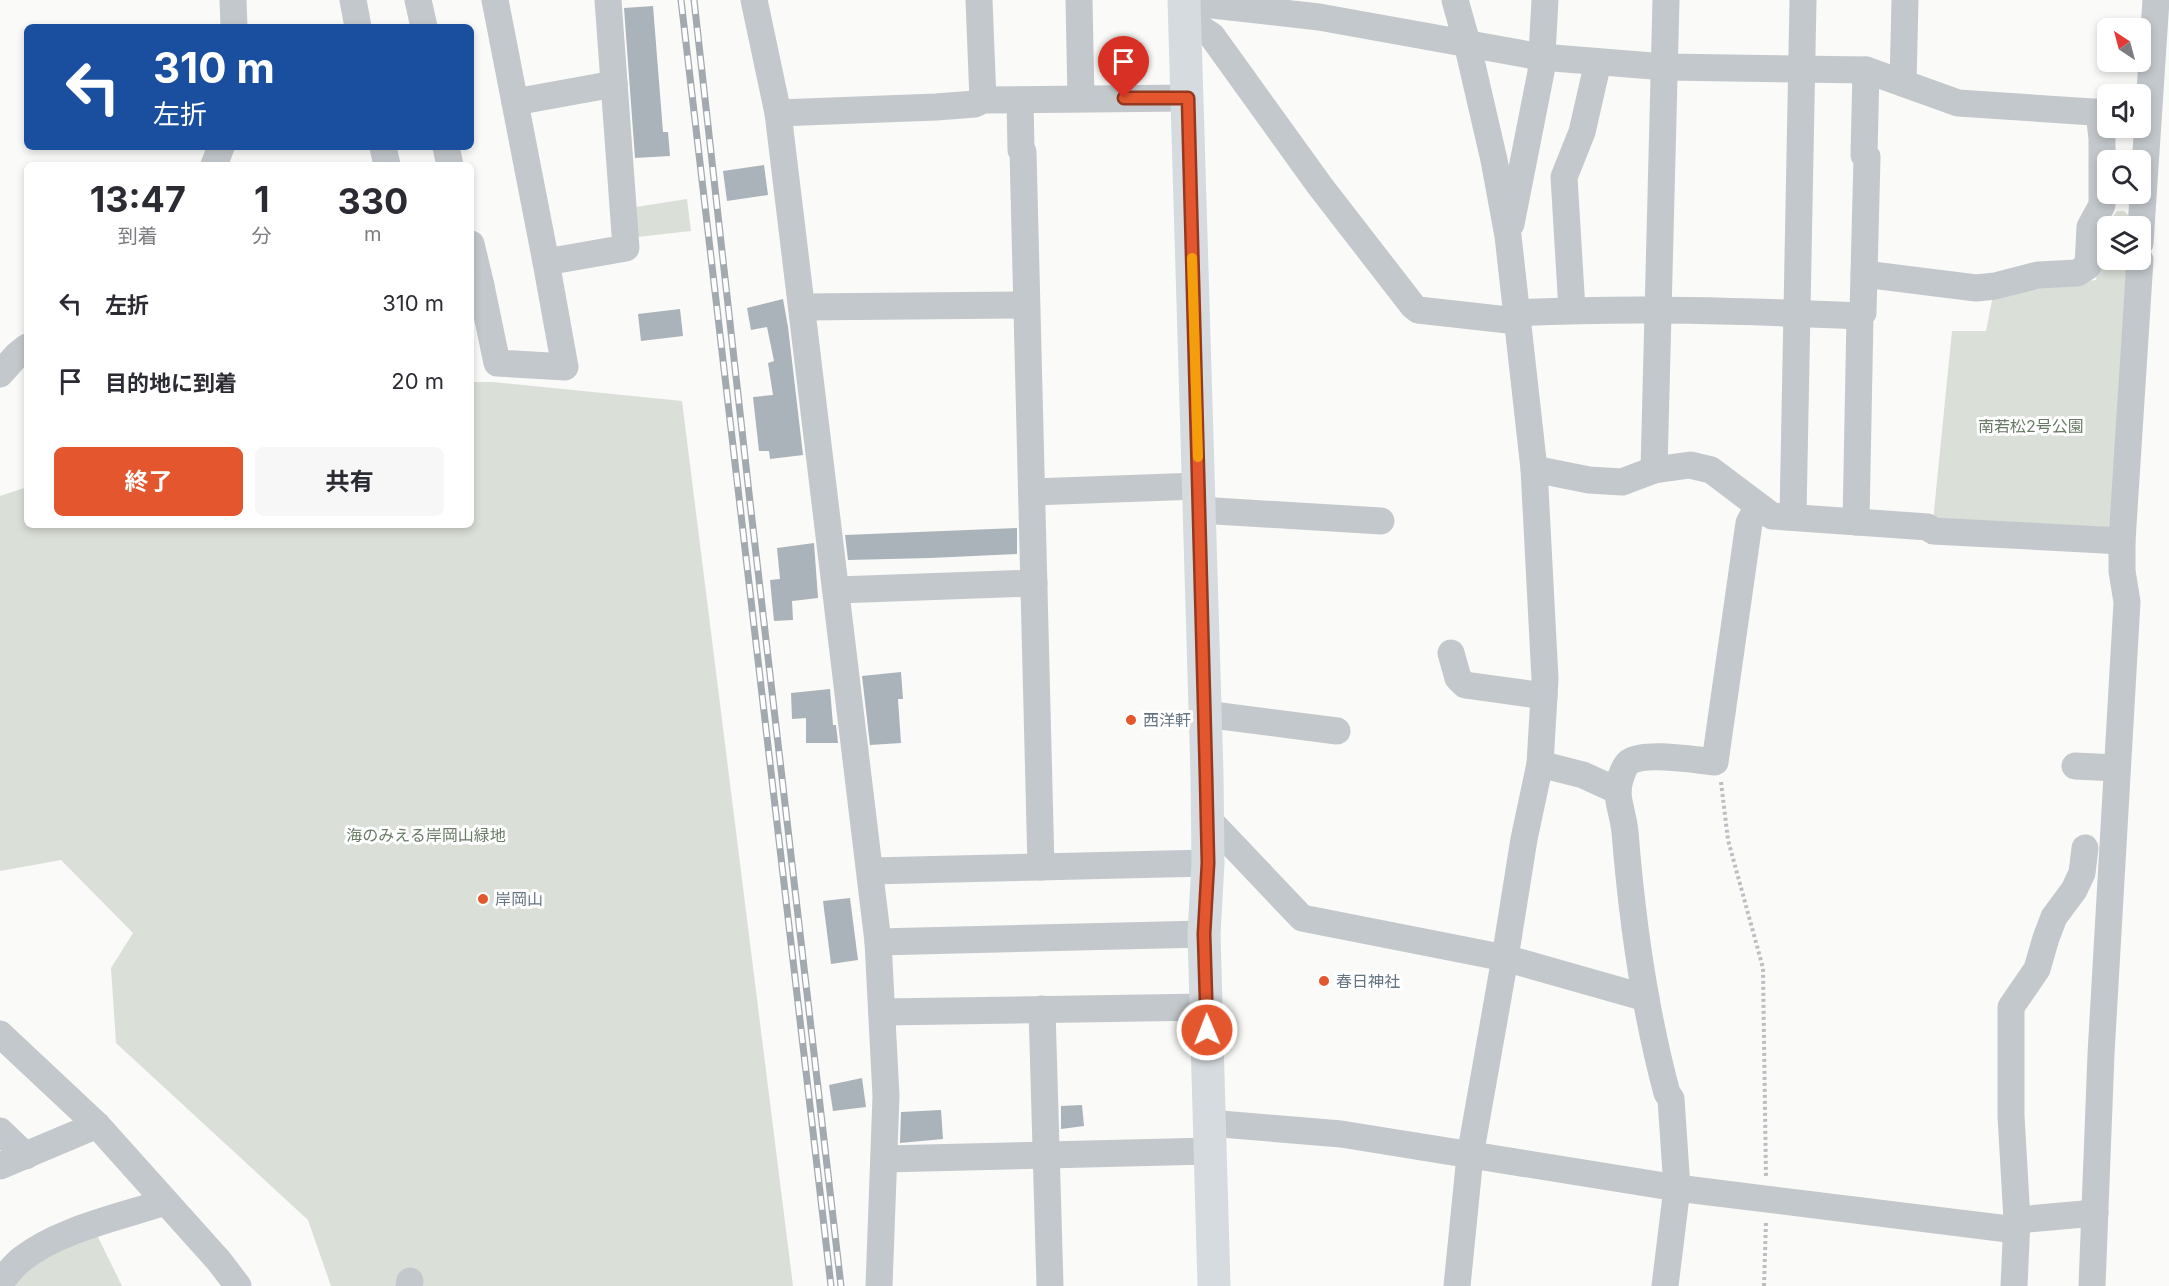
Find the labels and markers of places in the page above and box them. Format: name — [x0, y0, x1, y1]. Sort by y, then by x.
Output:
pin — [1098, 36, 1149, 98]
place label: 西洋軒 — [1143, 710, 1191, 730]
marker: 西洋軒 — [1124, 713, 1138, 727]
place label: 岸岡山 — [495, 889, 543, 909]
marker: 岸岡山 — [476, 892, 490, 906]
place label: 春日神社 — [1336, 971, 1400, 991]
marker: 春日神社 — [1317, 974, 1331, 988]

